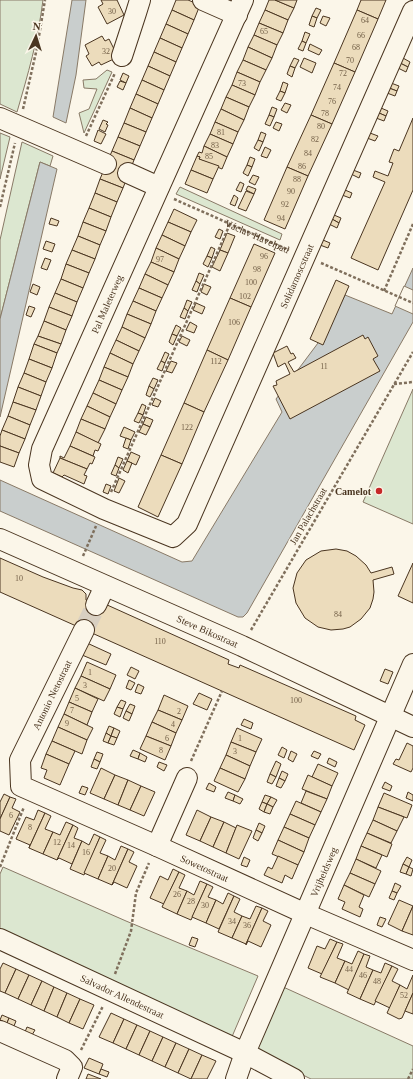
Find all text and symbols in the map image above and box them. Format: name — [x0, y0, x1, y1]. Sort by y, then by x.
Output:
house number: 30 — [108, 7, 116, 16]
north arrow — [16, 16, 56, 56]
house number: 64 — [361, 16, 369, 25]
text: N — [32, 20, 41, 32]
house number: 65 — [260, 27, 268, 36]
house number: 66 — [357, 31, 365, 40]
house number: 68 — [352, 43, 360, 52]
house number: 32 — [102, 47, 110, 56]
house number: 70 — [346, 56, 354, 65]
house number: 72 — [339, 69, 347, 78]
house number: 73 — [238, 79, 246, 88]
house number: 74 — [333, 83, 341, 92]
house number: 76 — [328, 97, 336, 106]
house number: 78 — [321, 109, 329, 118]
house number: 80 — [317, 122, 325, 131]
house number: 81 — [217, 128, 225, 137]
house number: 82 — [311, 135, 319, 144]
house number: 83 — [211, 141, 219, 150]
house number: 84 — [304, 149, 312, 158]
house number: 85 — [205, 152, 213, 161]
house number: 86 — [298, 162, 306, 171]
house number: 88 — [293, 175, 301, 184]
house number: 90 — [287, 187, 295, 196]
house number: 92 — [281, 200, 289, 209]
house number: 94 — [277, 214, 285, 223]
street label: Václav Havelpad — [223, 217, 291, 255]
street label: Solidarnoscstraat — [277, 242, 315, 310]
house number: 96 — [260, 252, 268, 261]
house number: 97 — [156, 255, 164, 264]
house number: 98 — [253, 265, 261, 274]
street label: Pal Maleterweg — [89, 273, 125, 335]
house number: 100 — [245, 278, 257, 287]
house number: 102 — [239, 292, 251, 301]
house number: 106 — [228, 318, 240, 327]
house number: 112 — [210, 357, 222, 366]
house number: 11 — [320, 362, 328, 371]
house number: 122 — [181, 423, 193, 432]
street label: Jan Palachstraat — [287, 485, 329, 547]
place label: Camelot — [335, 486, 372, 497]
marker: Camelot — [374, 486, 384, 496]
house number: 10 — [15, 574, 23, 583]
house number: 84 — [334, 610, 342, 619]
street label: Steve Bikostraat — [175, 612, 240, 649]
house number: 110 — [154, 637, 166, 646]
street label: Antonio Netostraat — [30, 658, 74, 732]
house number: 1 — [88, 668, 92, 677]
house number: 3 — [83, 681, 87, 690]
house number: 5 — [75, 694, 79, 703]
house number: 100 — [290, 696, 302, 705]
house number: 7 — [70, 706, 74, 715]
house number: 2 — [177, 707, 181, 716]
house number: 9 — [65, 719, 69, 728]
house number: 4 — [171, 720, 175, 729]
house number: 6 — [165, 734, 169, 743]
house number: 1 — [238, 734, 242, 743]
house number: 8 — [159, 746, 163, 755]
house number: 3 — [233, 747, 237, 756]
house number: 6 — [9, 811, 13, 820]
house number: 8 — [28, 823, 32, 832]
house number: 12 — [53, 838, 61, 847]
house number: 14 — [67, 841, 75, 850]
street label: Vrijheidsweg — [308, 845, 339, 898]
house number: 16 — [82, 848, 90, 857]
street label: Sowetostraat — [179, 852, 231, 884]
house number: 20 — [108, 864, 116, 873]
house number: 26 — [173, 890, 181, 899]
house number: 28 — [187, 897, 195, 906]
house number: 30 — [201, 901, 209, 910]
house number: 34 — [228, 917, 236, 926]
house number: 36 — [243, 921, 251, 930]
house number: 44 — [345, 965, 353, 974]
house number: 46 — [359, 971, 367, 980]
street label: Salvador Allendestraat — [79, 972, 166, 1020]
house number: 48 — [373, 977, 381, 986]
house number: 52 — [400, 991, 408, 1000]

